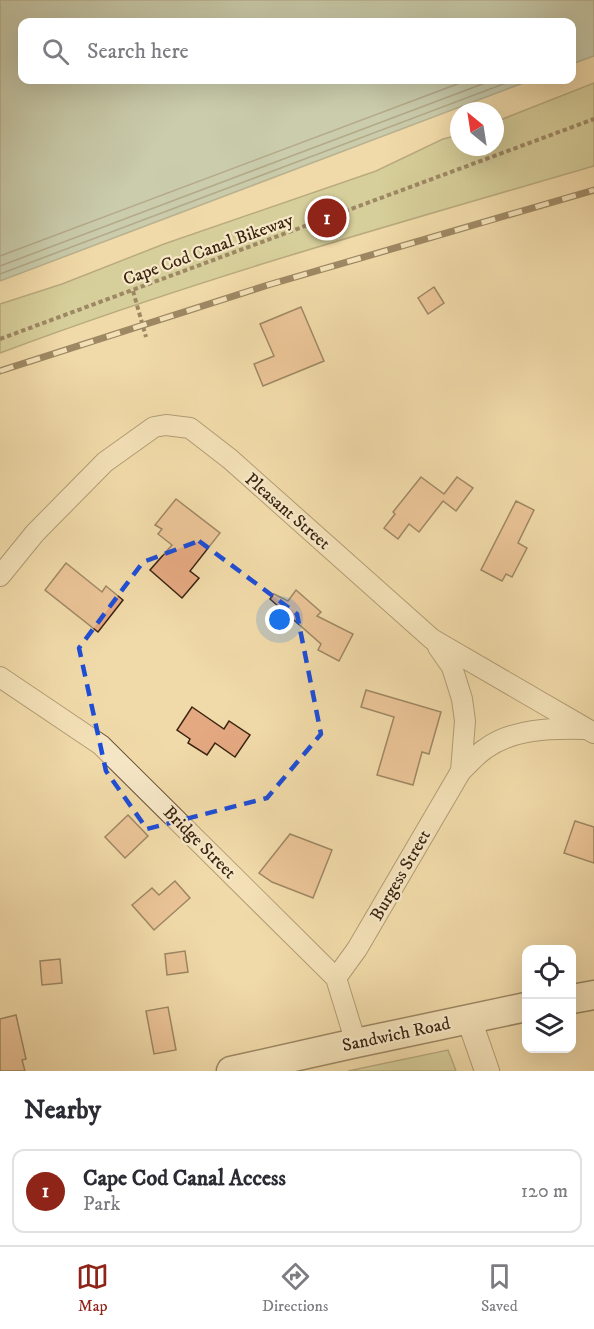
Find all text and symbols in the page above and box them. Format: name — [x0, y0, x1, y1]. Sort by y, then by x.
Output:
search box — [18, 18, 576, 84]
icon: search — [39, 35, 72, 68]
text: Search here — [87, 38, 189, 65]
north arrow — [450, 102, 504, 156]
pin: 1 — [308, 196, 346, 240]
street label: Cape Cod Canal Bikeway — [120, 209, 297, 291]
street label: Pleasant Street — [240, 469, 335, 555]
your location — [265, 605, 294, 634]
street label: Bridge Street — [158, 802, 241, 884]
street label: Burgess Street — [366, 826, 436, 925]
map controls — [522, 945, 576, 1053]
button: locate — [522, 945, 576, 999]
button: layers — [522, 999, 576, 1053]
street label: Sandwich Road — [340, 1013, 452, 1057]
text: Nearby — [24, 1094, 101, 1127]
text: Cape Cod Canal Access — [83, 1165, 286, 1192]
text: 1 — [42, 1179, 49, 1204]
text: 120 m — [521, 1179, 568, 1204]
text: Park — [83, 1192, 120, 1217]
tab: Map — [76, 1260, 109, 1316]
tab: Directions — [262, 1260, 328, 1316]
tab: Saved — [481, 1260, 518, 1316]

